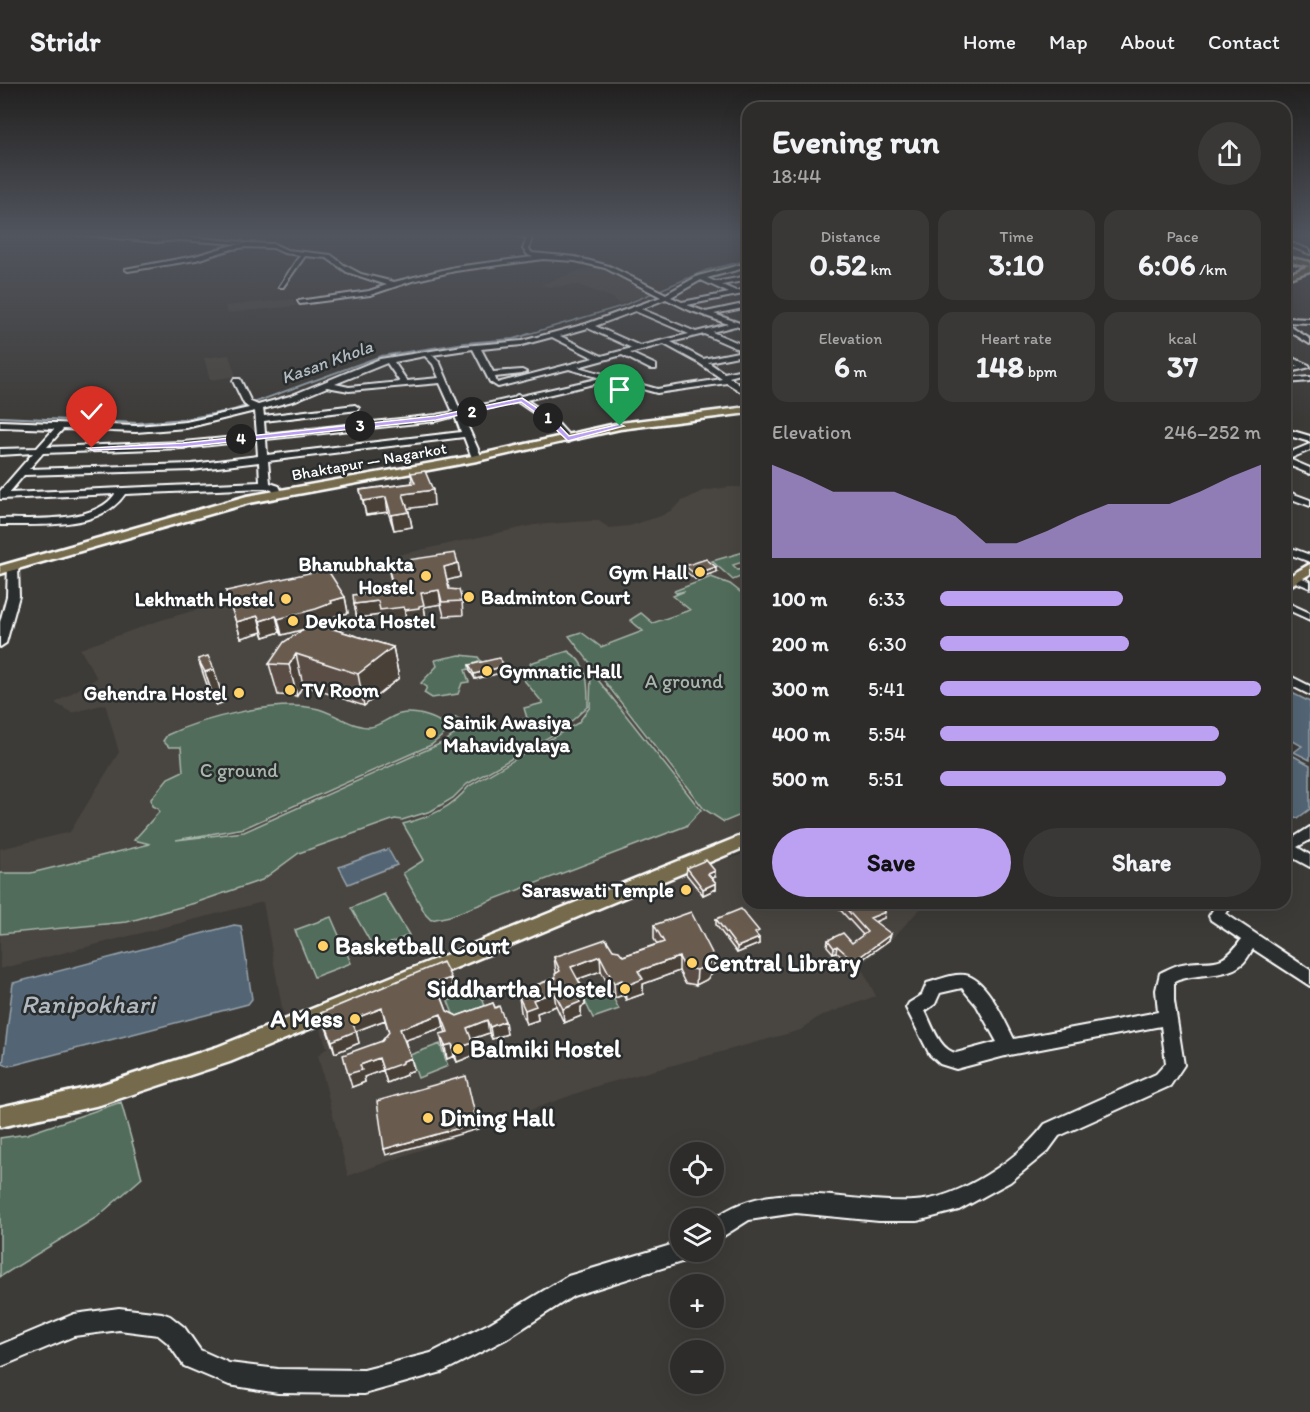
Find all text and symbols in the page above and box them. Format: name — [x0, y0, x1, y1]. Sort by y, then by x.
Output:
text: Stridr — [30, 24, 100, 58]
text: Home — [963, 29, 1016, 54]
text: Map — [1049, 29, 1088, 54]
text: About — [1121, 29, 1175, 54]
text: Contact — [1208, 29, 1280, 54]
text: Evening run — [772, 122, 939, 161]
button: share — [1198, 122, 1261, 185]
text: 18:44 — [772, 164, 821, 188]
text: Distance — [821, 227, 880, 246]
text: Time — [999, 227, 1034, 246]
text: Pace — [1166, 227, 1199, 246]
text: 0.52 — [809, 246, 867, 283]
text: 3:10 — [988, 246, 1045, 283]
text: 6:06 — [1138, 246, 1196, 283]
text: km — [867, 260, 892, 279]
text: /km — [1196, 260, 1227, 279]
text: Elevation — [819, 329, 882, 348]
text: Heart rate — [981, 329, 1052, 348]
text: kcal — [1168, 329, 1197, 348]
water label: Kasan Khola — [278, 335, 376, 389]
text: 6 — [834, 348, 850, 385]
text: 148 — [976, 348, 1024, 385]
text: 37 — [1167, 348, 1198, 385]
text: m — [850, 362, 867, 381]
text: bpm — [1024, 362, 1057, 381]
pin — [594, 364, 645, 426]
icon: arrive — [603, 373, 636, 406]
pin — [66, 386, 117, 448]
icon: check — [75, 395, 108, 428]
pin: 2 — [457, 397, 487, 427]
text: 2 — [468, 402, 476, 421]
pin: 1 — [533, 403, 563, 433]
text: 1 — [544, 408, 552, 427]
pin: 3 — [345, 411, 375, 441]
text: 3 — [356, 416, 364, 435]
text: Elevation — [772, 420, 851, 444]
text: 246–252 m — [1164, 420, 1261, 444]
pin: 4 — [226, 424, 256, 454]
text: 4 — [236, 429, 246, 448]
street label: Bhaktapur — Nagarkot — [290, 438, 448, 484]
place label: Bhanubhakta Hostel — [299, 552, 415, 599]
place label: Gym Hall — [609, 560, 688, 585]
marker: Gym Hall — [693, 565, 707, 579]
marker: Bhanubhakta Hostel — [419, 569, 433, 583]
place label: Badminton Court — [481, 585, 631, 609]
place label: Lekhnath Hostel — [135, 587, 274, 611]
text: 100 m — [772, 587, 827, 611]
text: 6:33 — [868, 587, 905, 611]
marker: Badminton Court — [462, 590, 476, 604]
marker: Lekhnath Hostel — [279, 592, 293, 606]
place label: Devkota Hostel — [305, 609, 436, 633]
marker: Devkota Hostel — [286, 614, 300, 628]
text: 200 m — [772, 632, 828, 656]
text: 6:30 — [868, 632, 907, 656]
place label: Gymnatic Hall — [499, 659, 622, 684]
marker: Gymnatic Hall — [480, 664, 494, 678]
park label: A ground — [645, 669, 723, 693]
text: 300 m — [772, 677, 829, 701]
text: 5:41 — [868, 677, 905, 701]
place label: TV Room — [301, 678, 379, 702]
place label: Gehendra Hostel — [83, 681, 227, 705]
marker: TV Room — [283, 683, 297, 697]
marker: Gehendra Hostel — [232, 686, 246, 700]
place label: Sainik Awasiya Mahavidyalaya — [443, 710, 572, 758]
text: 400 m — [772, 722, 830, 746]
text: 5:54 — [868, 722, 906, 746]
marker: Sainik Awasiya Mahavidyalaya — [424, 726, 438, 740]
park label: C ground — [200, 758, 278, 782]
text: 500 m — [772, 767, 828, 791]
text: 5:51 — [868, 767, 903, 791]
button: Save — [772, 828, 1011, 897]
button: Share — [1023, 828, 1261, 897]
place label: Saraswati Temple — [522, 878, 674, 903]
marker: Saraswati Temple — [679, 883, 693, 897]
place label: Basketball Court — [335, 931, 510, 960]
marker: Basketball Court — [316, 939, 330, 953]
place label: Central Library — [704, 948, 861, 978]
marker: Central Library — [685, 956, 699, 970]
place label: Siddhartha Hostel — [427, 974, 613, 1003]
marker: Siddhartha Hostel — [618, 982, 632, 996]
water label: Ranipokhari — [21, 988, 157, 1020]
place label: A Mess — [270, 1004, 343, 1033]
marker: A Mess — [348, 1012, 362, 1026]
place label: Balmiki Hostel — [470, 1034, 621, 1063]
marker: Balmiki Hostel — [451, 1042, 465, 1056]
place label: Dining Hall — [440, 1103, 555, 1133]
marker: Dining Hall — [421, 1111, 435, 1125]
map controls — [670, 1142, 724, 1394]
button: locate — [670, 1142, 724, 1196]
button: layers — [670, 1208, 724, 1262]
button: + — [670, 1274, 724, 1328]
button: − — [670, 1340, 724, 1394]

